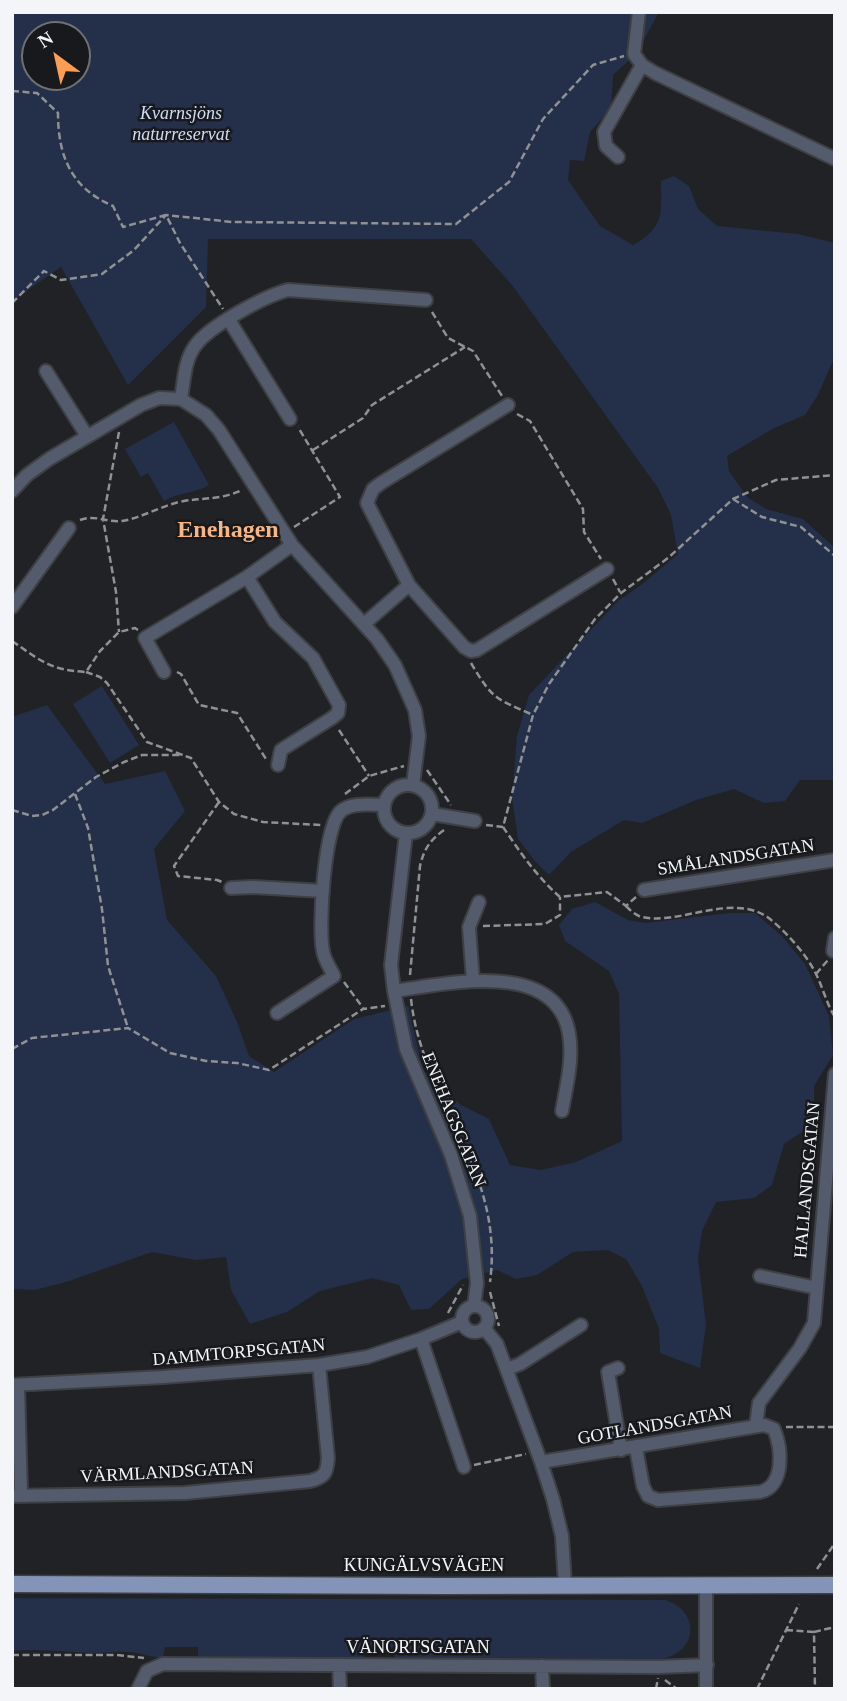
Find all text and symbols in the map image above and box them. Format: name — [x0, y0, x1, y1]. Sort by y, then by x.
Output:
north arrow — [21, 21, 91, 91]
text: N — [34, 27, 57, 52]
park label: Kvarnsjöns naturreservat — [132, 103, 230, 146]
district label: Enehagen — [177, 517, 279, 545]
street label: SMÅLANDSGATAN — [656, 835, 816, 881]
street label: ENEHAGSGATAN — [416, 1049, 490, 1191]
street label: HALLANDSGATAN — [790, 1101, 826, 1259]
street label: DAMMTORPSGATAN — [152, 1335, 326, 1371]
street label: GOTLANDSGATAN — [576, 1402, 734, 1450]
street label: VÄRMLANDSGATAN — [80, 1458, 254, 1488]
street label: KUNGÄLVSVÄGEN — [344, 1555, 504, 1577]
street label: VÄNORTSGATAN — [346, 1637, 490, 1659]

